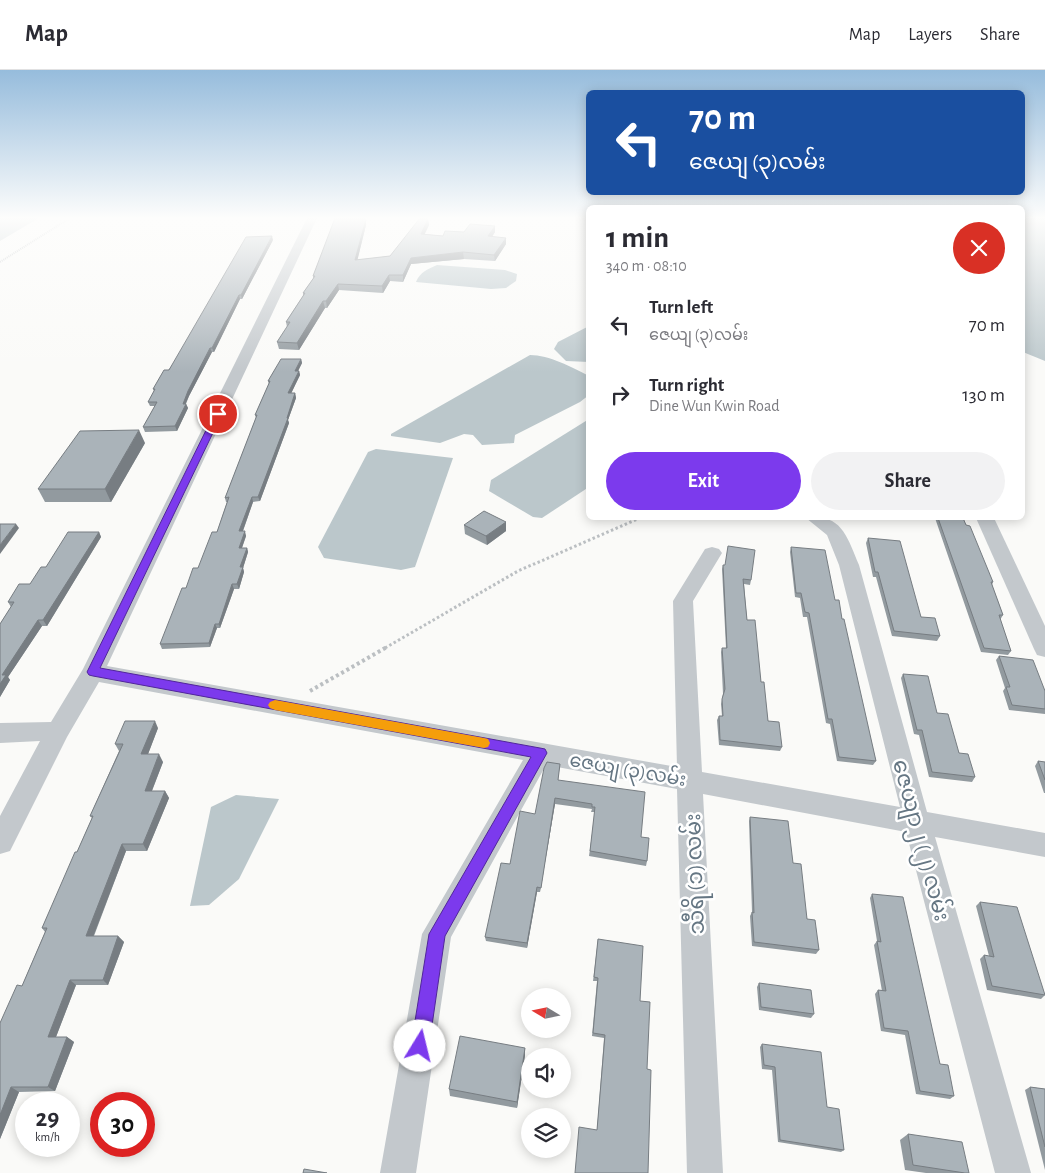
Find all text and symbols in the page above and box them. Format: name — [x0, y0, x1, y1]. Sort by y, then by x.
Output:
text: Map — [25, 22, 68, 46]
text: Map — [849, 26, 880, 44]
text: Layers — [908, 26, 952, 44]
text: Share — [980, 26, 1020, 44]
text: 70 m — [689, 101, 756, 136]
icon: left — [606, 110, 671, 175]
text: ဇေယျ (၃)လမ်း — [689, 151, 826, 173]
button: close — [953, 222, 1005, 274]
text: 1 min — [606, 223, 669, 253]
text: 340 m · 08:10 — [606, 258, 687, 274]
text: Turn left — [649, 298, 713, 317]
icon: left — [606, 311, 634, 339]
text: 70 m — [969, 316, 1005, 335]
text: ဇေယျ (၃)လမ်း — [649, 327, 748, 343]
text: Turn right — [649, 376, 724, 395]
icon: right — [606, 381, 634, 409]
text: 130 m — [962, 386, 1005, 405]
pin — [197, 393, 239, 435]
text: Dine Wun Kwin Road — [649, 398, 780, 414]
icon: arrive — [204, 400, 232, 428]
button: Exit — [606, 452, 801, 510]
button: Share — [811, 452, 1005, 510]
street label: ဇေယျ (၃)လမ်း — [567, 745, 689, 795]
street label: ဇေယျာ၂ (၂) လမ်း — [882, 756, 958, 925]
street label: သီရိ (၁) လမ်း — [677, 813, 714, 935]
north arrow — [521, 988, 571, 1038]
map controls — [521, 988, 571, 1158]
position arrow — [393, 1019, 445, 1071]
button: sound — [521, 1048, 571, 1098]
speed limit sign: 30 — [90, 1092, 155, 1157]
text: 29 — [36, 1106, 59, 1131]
button: layers — [521, 1108, 571, 1158]
text: km/h — [35, 1131, 60, 1143]

